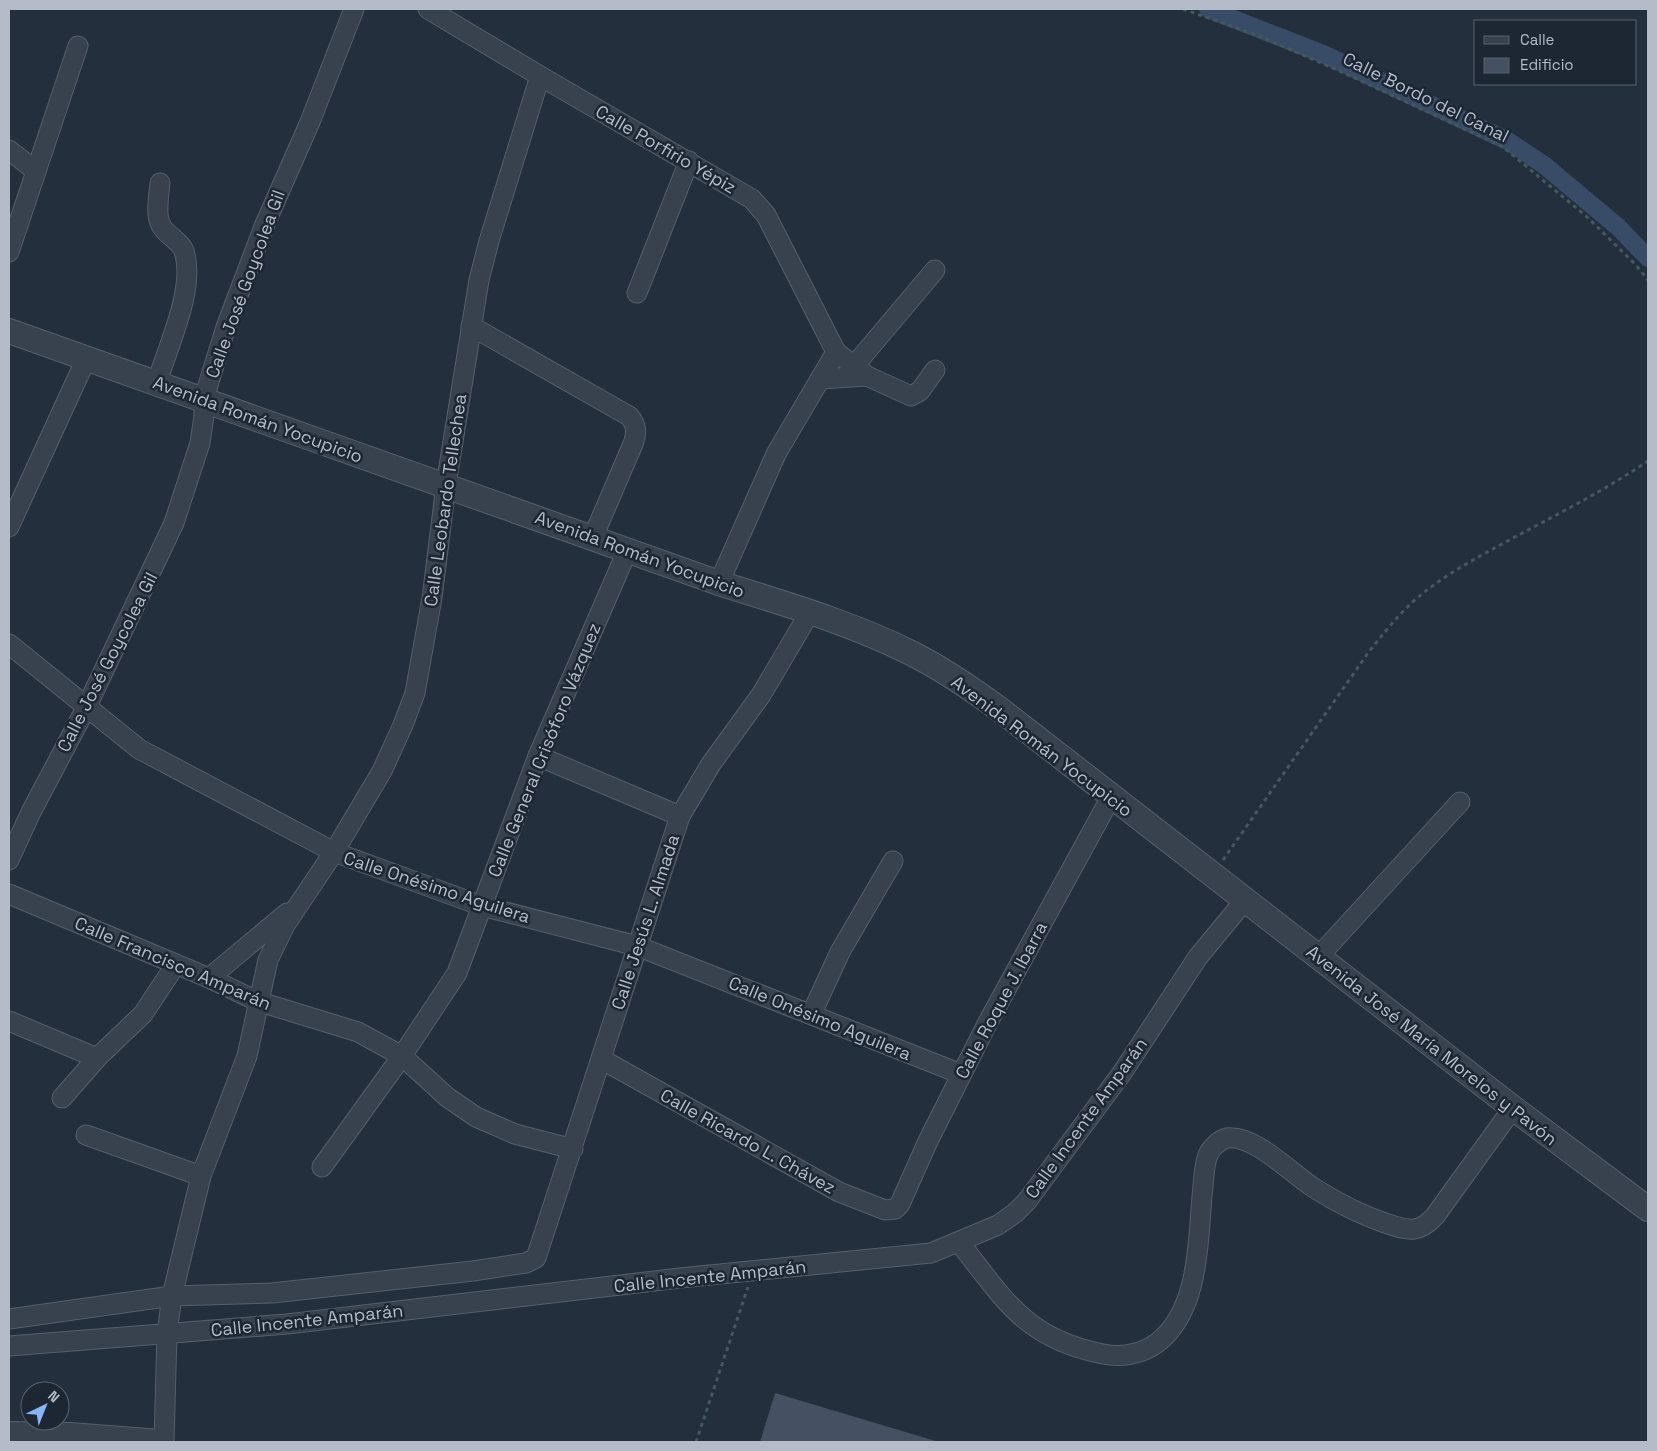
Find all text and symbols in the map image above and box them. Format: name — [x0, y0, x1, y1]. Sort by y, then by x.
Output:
legend — [1474, 20, 1637, 85]
text: Calle — [1520, 30, 1555, 49]
street label: Calle Bordo del Canal — [1339, 47, 1513, 147]
text: Edificio — [1520, 55, 1574, 74]
street label: Calle Porfirio Yépiz — [592, 99, 740, 199]
street label: Calle José Goycolea Gil — [200, 187, 290, 381]
street label: Avenida Román Yocupicio — [150, 370, 366, 468]
street label: Calle Leobardo Tellechea — [419, 392, 471, 608]
street label: Avenida Román Yocupicio — [532, 505, 748, 603]
street label: Calle José Goycolea Gil — [52, 568, 162, 756]
street label: Calle General Crisóforo Vázquez — [482, 620, 606, 880]
street label: Avenida Román Yocupicio — [947, 670, 1137, 822]
street label: Calle Jesús L. Almada — [606, 831, 684, 1013]
street label: Calle Onésimo Aguilera — [341, 846, 533, 928]
street label: Calle Francisco Amparán — [71, 911, 275, 1015]
street label: Calle Roque J. Ibarra — [950, 918, 1052, 1082]
street label: Avenida José María Morelos y Pavón — [1302, 940, 1562, 1150]
street label: Calle Onésimo Aguilera — [725, 971, 915, 1065]
street label: Calle Incente Amparán — [1020, 1033, 1152, 1203]
street label: Calle Ricardo L. Chávez — [656, 1083, 840, 1199]
street label: Calle Incente Amparán — [613, 1254, 807, 1298]
street label: Calle Incente Amparán — [210, 1298, 404, 1342]
north arrow — [20, 1381, 70, 1431]
text: N — [44, 1387, 63, 1406]

